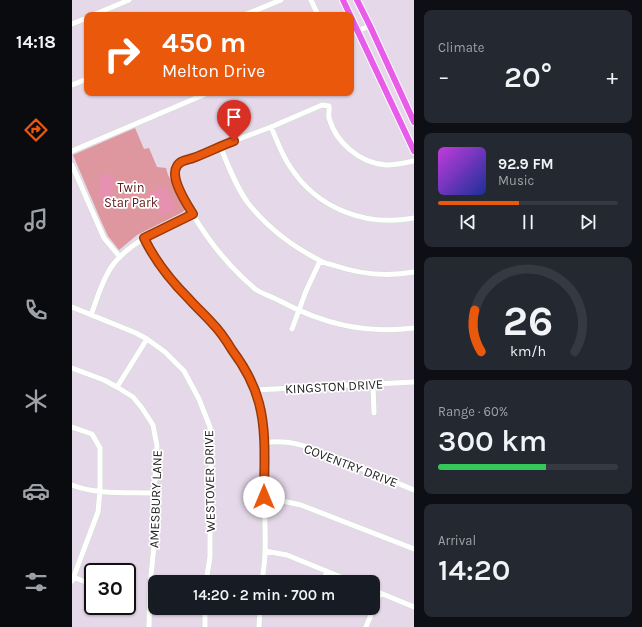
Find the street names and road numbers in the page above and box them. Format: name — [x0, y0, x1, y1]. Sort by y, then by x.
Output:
street label: KINGSTON DRIVE — [285, 376, 384, 397]
street label: WESTOVER DRIVE — [201, 430, 218, 532]
street label: COVENTRY DRIVE — [302, 441, 400, 490]
street label: AMESBURY LANE — [146, 450, 165, 548]

